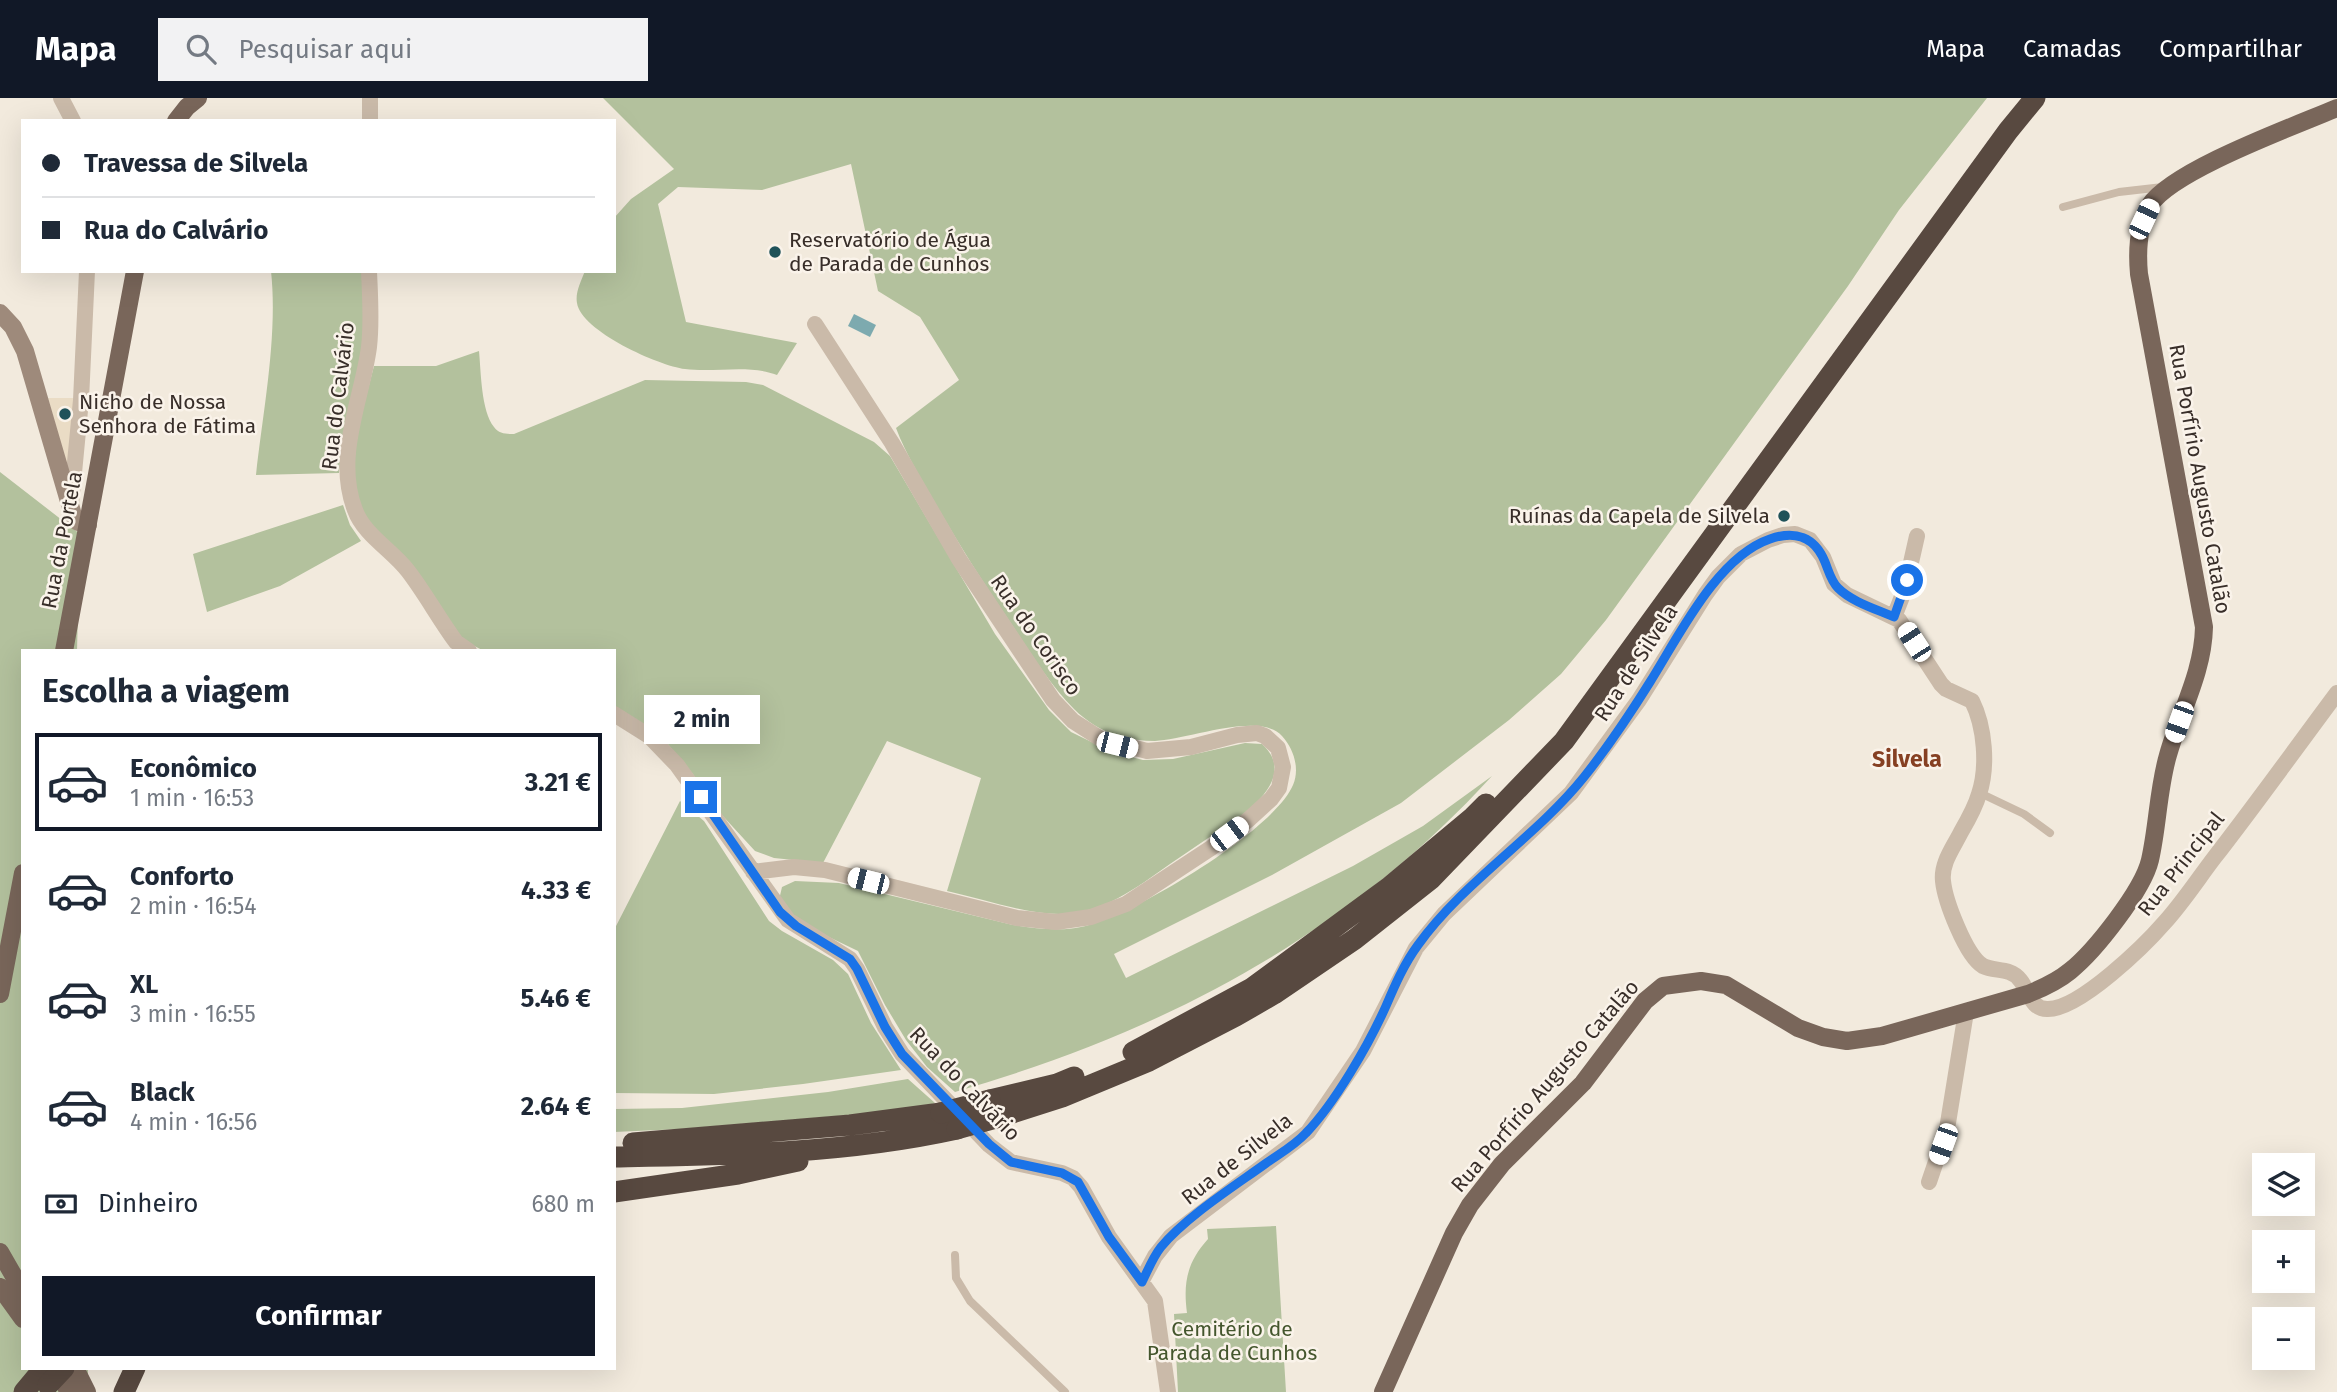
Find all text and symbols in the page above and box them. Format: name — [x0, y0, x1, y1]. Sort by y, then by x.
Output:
search box — [158, 18, 648, 81]
text: Mapa — [35, 29, 116, 69]
icon: search — [182, 30, 220, 68]
text: Pesquisar aqui — [238, 34, 412, 65]
text: Mapa — [1926, 35, 1985, 63]
text: Camadas — [2023, 35, 2121, 63]
text: Compartilhar — [2159, 35, 2302, 63]
text: Travessa de Silvela — [84, 148, 308, 179]
car — [2126, 196, 2163, 242]
text: Rua do Calvário — [84, 215, 268, 246]
place label: Reservatório de Água de Parada de Cunhos — [789, 227, 991, 277]
marker: Reservatório de Água de Parada de Cunhos — [767, 244, 783, 260]
street label: Rua do Calvário — [316, 321, 360, 471]
street label: Rua Porfírio Augusto Catalão — [2163, 342, 2237, 616]
place label: Nicho de Nossa Senhora de Fátima — [79, 389, 256, 439]
marker: Nicho de Nossa Senhora de Fátima — [57, 406, 73, 422]
street label: Rua da Portela — [36, 469, 88, 611]
place label: Ruínas da Capela de Silvela — [1509, 503, 1770, 529]
marker: Ruínas da Capela de Silvela — [1776, 508, 1792, 524]
route start — [1891, 564, 1923, 596]
street label: Rua do Corisco — [985, 570, 1087, 700]
street label: Rua de Silvela — [1589, 600, 1683, 726]
car — [1894, 619, 1935, 665]
text: Escolha a viagem — [42, 672, 290, 710]
callout: 2 min — [643, 696, 759, 744]
car — [2162, 699, 2197, 745]
text: 2 min — [674, 705, 730, 733]
car — [1095, 730, 1140, 760]
district label: Silvela — [1872, 745, 1942, 773]
icon: car — [46, 751, 109, 814]
text: Econômico — [130, 753, 257, 784]
text: 3.21 € — [525, 767, 591, 798]
route end — [685, 781, 717, 813]
text: 1 min · 16:53 — [130, 784, 254, 812]
street label: Rua Principal — [2132, 806, 2230, 922]
car — [1206, 813, 1253, 855]
icon: car — [46, 859, 109, 922]
text: Conforto — [130, 861, 234, 892]
car — [846, 866, 891, 896]
text: 4.33 € — [521, 875, 591, 906]
text: 2 min · 16:54 — [130, 892, 256, 920]
icon: car — [46, 967, 109, 1030]
text: XL — [130, 969, 158, 1000]
street label: Rua Porfírio Augusto Catalão — [1446, 974, 1644, 1198]
text: 5.46 € — [521, 983, 591, 1014]
text: 3 min · 16:55 — [130, 1000, 256, 1028]
street label: Rua do Calvário — [904, 1021, 1026, 1147]
icon: car — [46, 1075, 109, 1138]
text: Black — [130, 1077, 195, 1108]
text: 2.64 € — [521, 1091, 591, 1122]
text: 4 min · 16:56 — [130, 1108, 257, 1136]
street label: Rua de Silvela — [1176, 1108, 1298, 1210]
car — [1926, 1121, 1961, 1167]
map controls — [2252, 1153, 2315, 1370]
button: layers — [2252, 1153, 2315, 1216]
icon: cash — [42, 1185, 80, 1223]
text: Dinheiro — [98, 1188, 199, 1219]
text: 680 m — [531, 1190, 595, 1218]
button: + — [2252, 1230, 2315, 1293]
button: Confirmar — [42, 1276, 595, 1356]
button: − — [2252, 1307, 2315, 1370]
park label: Cemitério de Parada de Cunhos — [1147, 1316, 1318, 1366]

